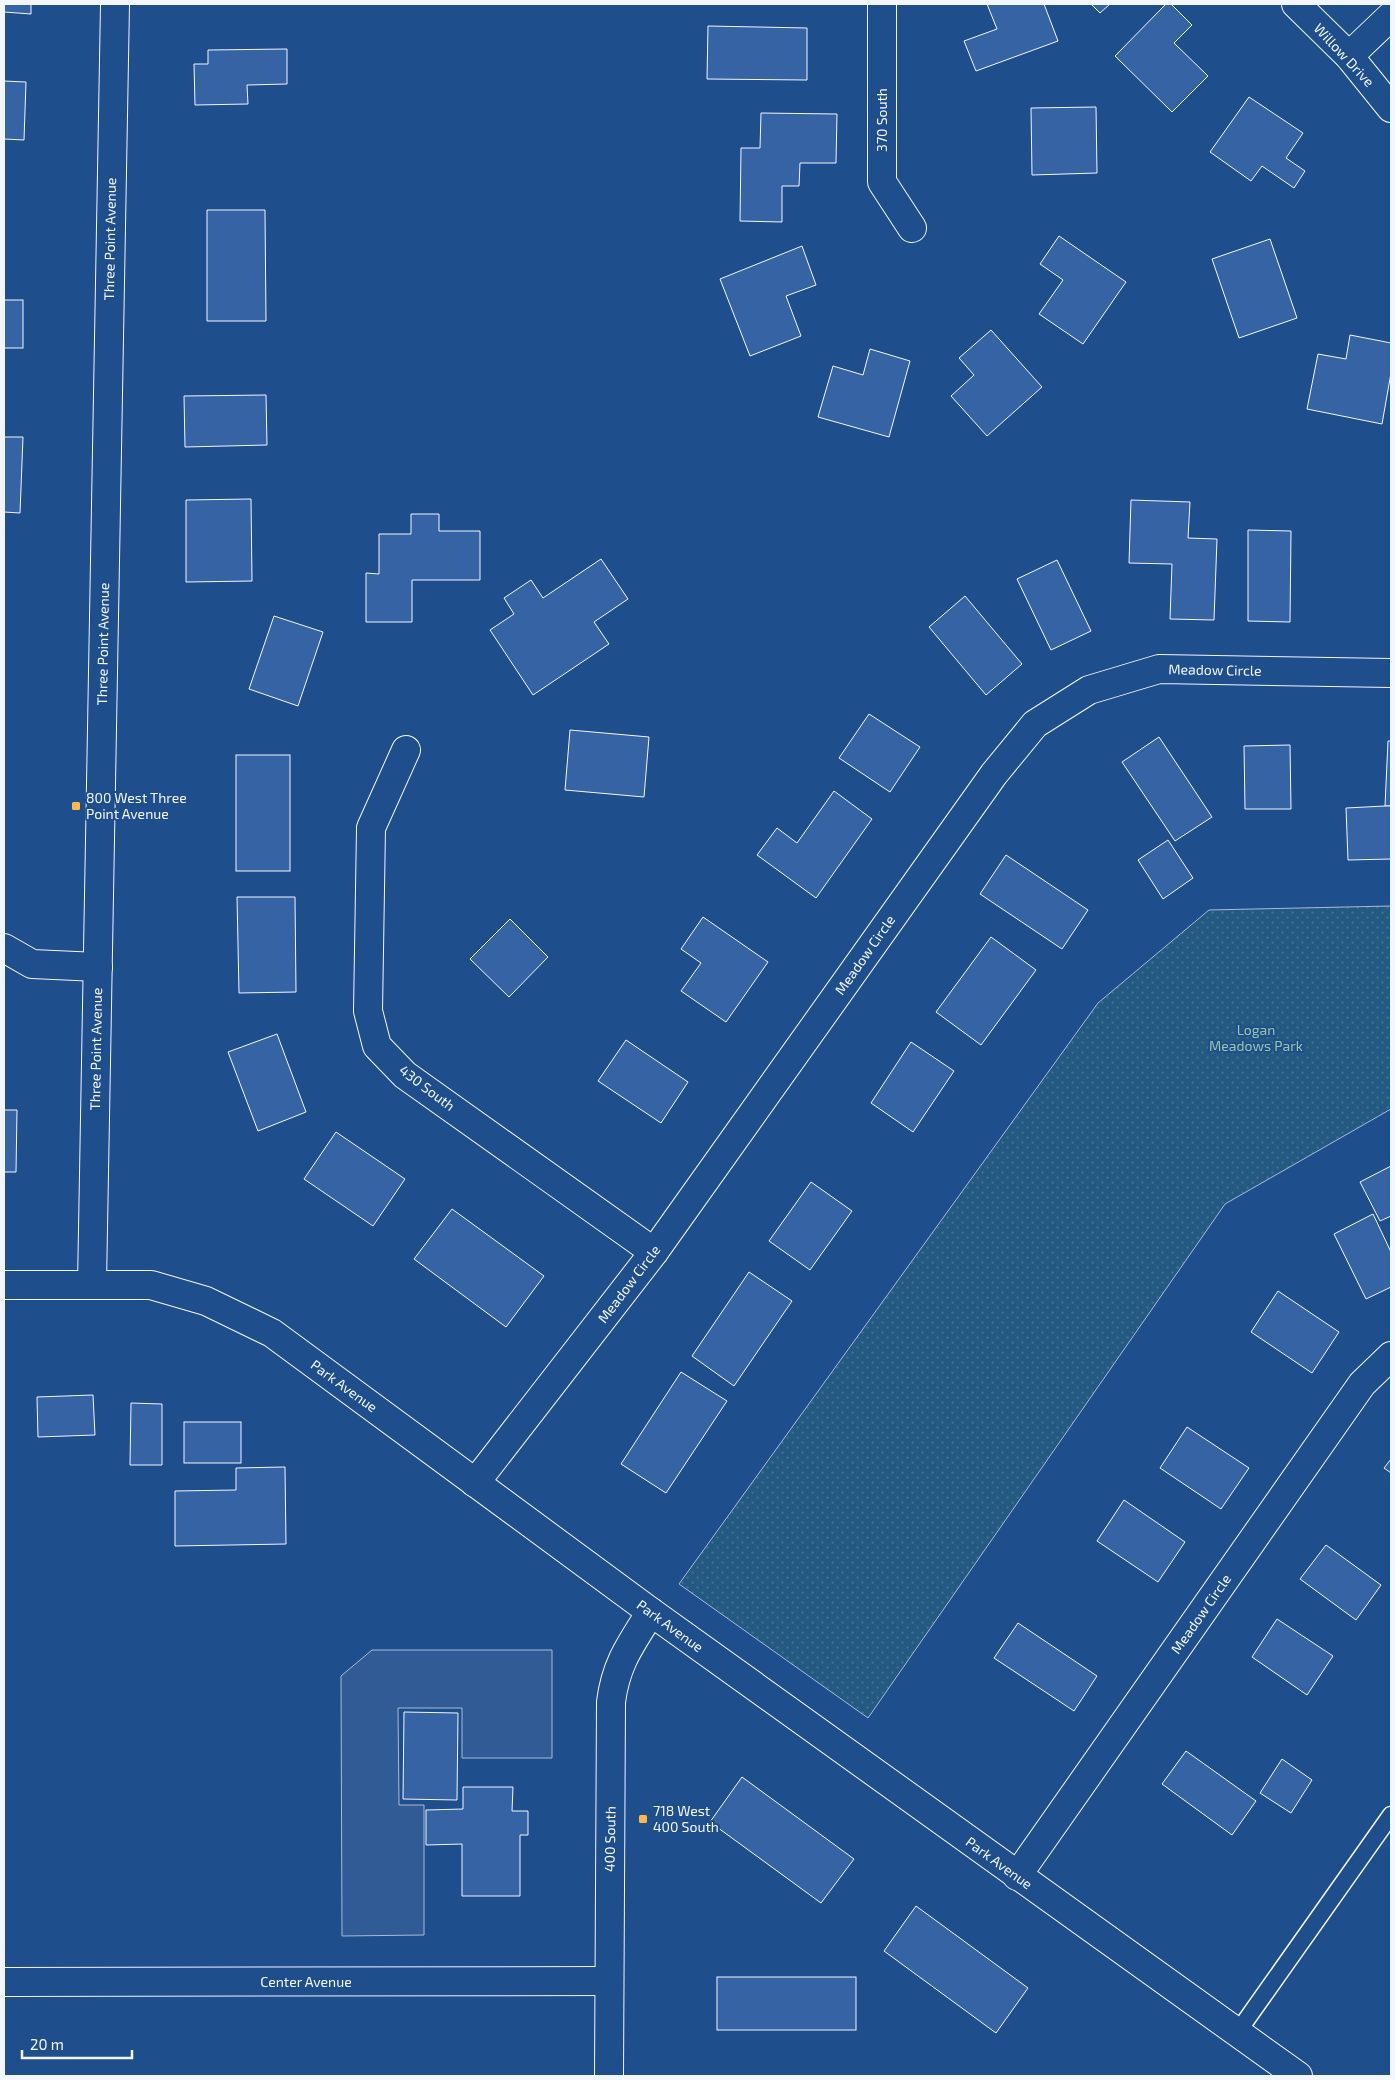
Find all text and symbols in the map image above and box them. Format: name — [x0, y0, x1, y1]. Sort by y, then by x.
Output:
street label: Willow Drive — [1311, 19, 1378, 90]
street label: 370 South — [873, 88, 890, 152]
street label: Three Point Avenue — [100, 178, 119, 300]
street label: Three Point Avenue — [93, 583, 112, 705]
street label: Meadow Circle — [1168, 660, 1262, 679]
place label: 800 West Three Point Avenue — [86, 789, 187, 822]
marker: 800 West Three Point Avenue — [70, 800, 82, 812]
street label: Meadow Circle — [831, 912, 898, 998]
street label: Three Point Avenue — [86, 988, 105, 1110]
park label: Logan Meadows Park — [1209, 1021, 1303, 1054]
street label: 430 South — [396, 1061, 458, 1114]
street label: Meadow Circle — [594, 1241, 663, 1326]
street label: Park Avenue — [308, 1356, 381, 1415]
street label: Meadow Circle — [1167, 1571, 1234, 1657]
street label: Park Avenue — [634, 1596, 707, 1655]
place label: 718 West 400 South — [653, 1802, 719, 1835]
street label: 400 South — [600, 1806, 619, 1872]
marker: 718 West 400 South — [637, 1813, 649, 1825]
street label: Park Avenue — [963, 1833, 1036, 1892]
street label: Center Avenue — [260, 1973, 352, 1990]
scale bar — [22, 2028, 132, 2060]
text: 20 m — [30, 2035, 64, 2053]

